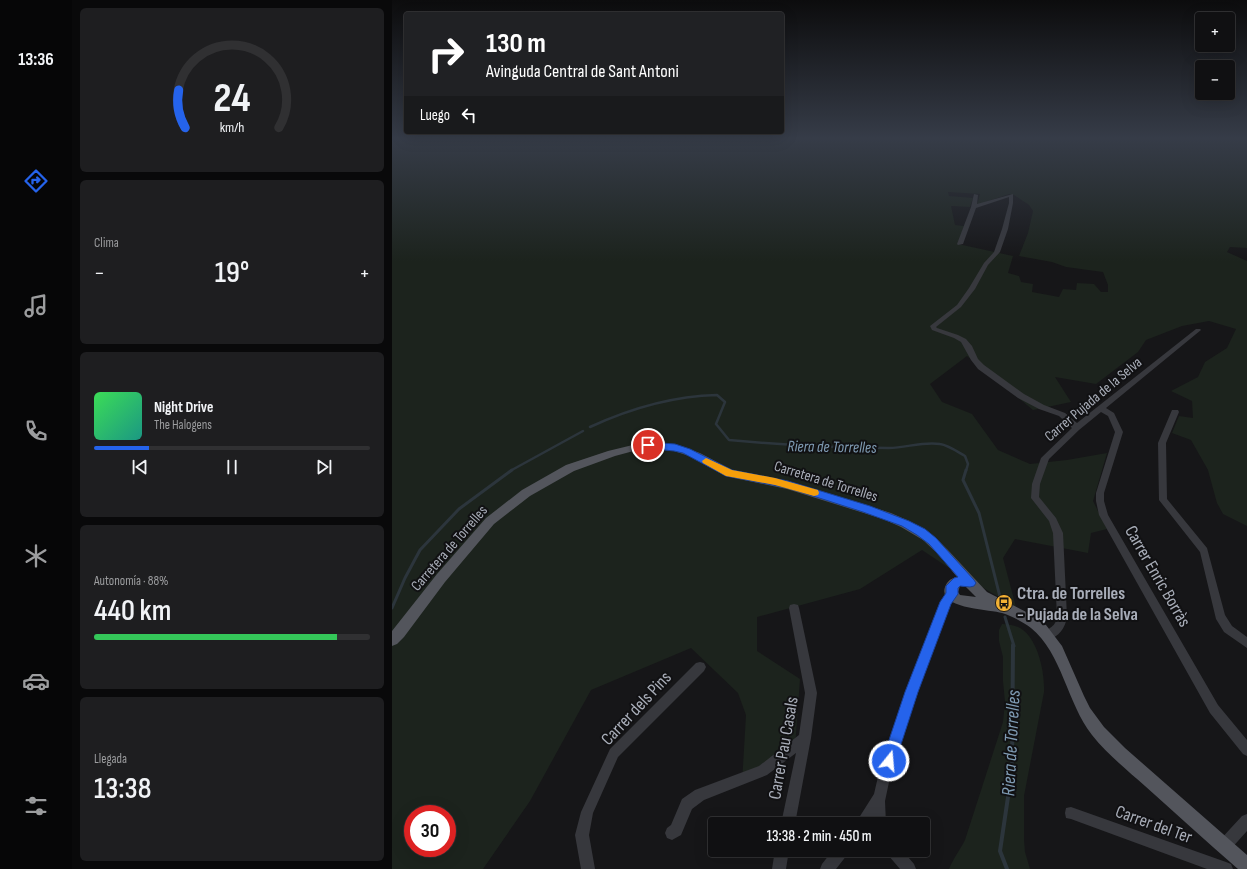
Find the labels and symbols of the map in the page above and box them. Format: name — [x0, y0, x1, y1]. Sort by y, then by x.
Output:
street label: Carrer Pujada de la Selva — [1041, 353, 1146, 446]
pin — [631, 428, 665, 462]
water label: Riera de Torrelles — [787, 437, 877, 458]
street label: Carretera de Torrelles — [772, 457, 880, 506]
street label: Carretera de Torrelles — [407, 502, 492, 595]
street label: Carrer Enric Borràs — [1120, 522, 1195, 631]
place label: Ctra. de Torrelles - Pujada de la Selva — [1017, 583, 1138, 625]
bus stop icon: Ctra. de Torrelles - Pujada de la Selva — [994, 593, 1014, 613]
street label: Carrer dels Pins — [597, 667, 676, 750]
water label: Riera de Torrelles — [997, 689, 1026, 797]
street label: Carrer Pau Casals — [764, 695, 803, 801]
position arrow — [868, 740, 910, 782]
street label: Carrer del Ter — [1113, 801, 1195, 848]
speed limit sign: 30 — [404, 805, 456, 857]

